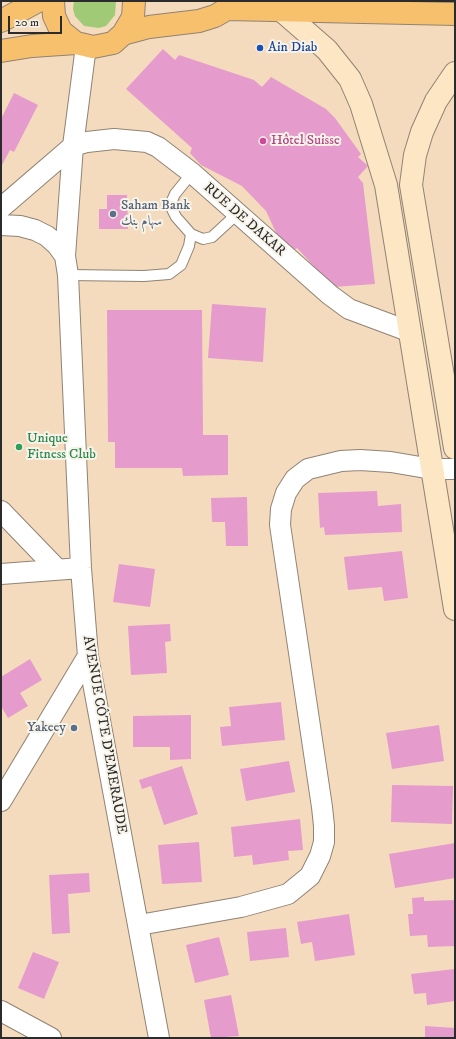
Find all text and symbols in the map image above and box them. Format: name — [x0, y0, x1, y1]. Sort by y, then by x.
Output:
scale bar — [10, 8, 64, 34]
text: 20 m — [15, 15, 39, 30]
place label: Ain Diab — [268, 40, 317, 56]
marker: Ain Diab — [255, 43, 265, 53]
place label: Hôtel Suisse — [271, 133, 340, 149]
marker: Hôtel Suisse — [258, 136, 268, 146]
street label: RUE DE DAKAR — [200, 180, 288, 260]
place label: Saham Bank سهام بنك — [121, 198, 190, 230]
marker: Saham Bank سهام بنك — [108, 209, 118, 219]
place label: Unique Fitness Club — [27, 431, 96, 464]
marker: Unique Fitness Club — [14, 442, 24, 452]
street label: AVENUE CÔTE D'EMERAUDE — [78, 635, 130, 835]
place label: Yakeey — [27, 720, 66, 736]
marker: Yakeey — [69, 723, 79, 733]

